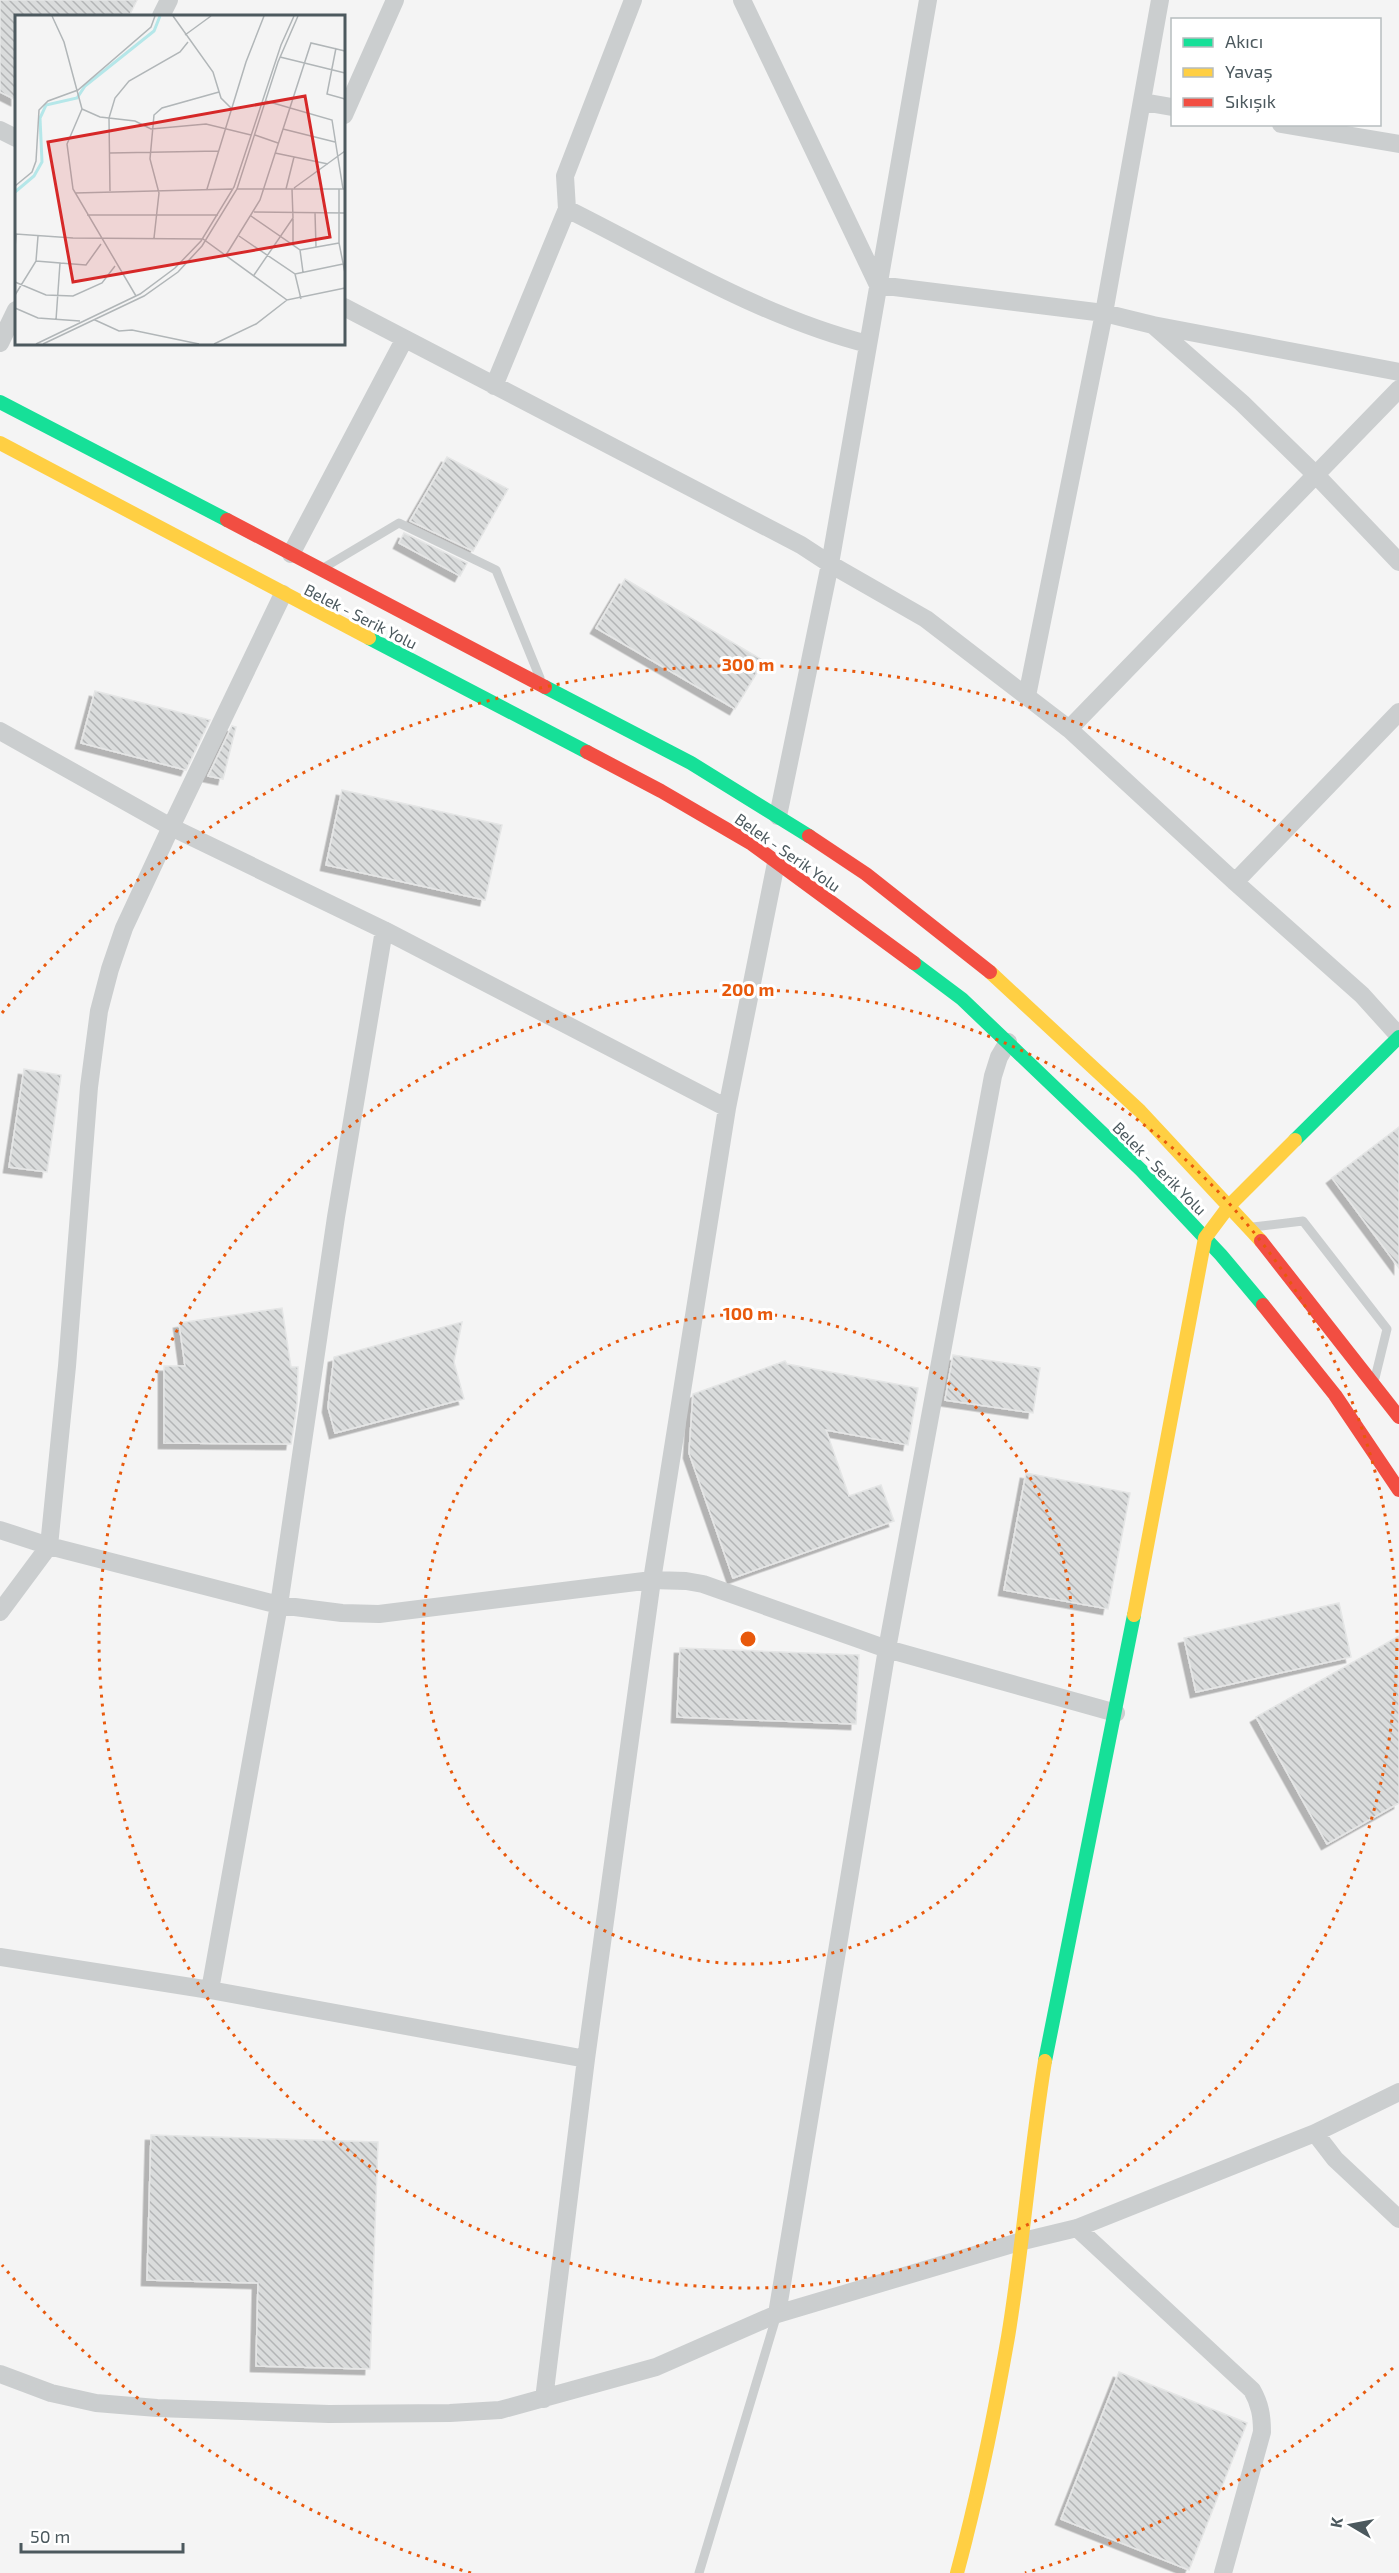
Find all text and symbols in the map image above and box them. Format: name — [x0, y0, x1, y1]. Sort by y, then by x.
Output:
inset map — [15, 15, 345, 345]
legend — [1171, 18, 1381, 126]
text: Akıcı — [1225, 30, 1263, 52]
text: Yavaş — [1225, 60, 1273, 83]
text: Sıkışık — [1225, 90, 1276, 113]
street label: Belek - Serik Yolu — [301, 579, 421, 653]
text: 300 m — [722, 653, 774, 675]
street label: Belek - Serik Yolu — [732, 809, 844, 895]
text: 200 m — [722, 978, 774, 1000]
street label: Belek - Serik Yolu — [1109, 1117, 1211, 1219]
text: 100 m — [723, 1302, 773, 1324]
centre of rings — [738, 1629, 758, 1649]
north arrow — [1321, 2495, 1381, 2555]
text: K — [1325, 2515, 1346, 2529]
scale bar — [21, 2516, 183, 2554]
text: 50 m — [30, 2525, 70, 2547]

